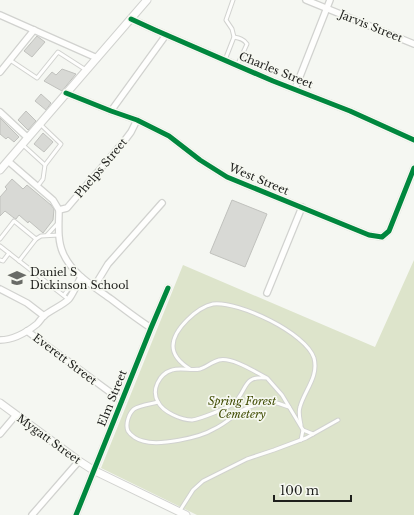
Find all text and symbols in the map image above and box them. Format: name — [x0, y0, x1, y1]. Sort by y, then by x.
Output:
street label: Jarvis Street — [335, 6, 405, 45]
street label: Charles Street — [237, 49, 316, 92]
street label: Phelps Street — [72, 135, 131, 201]
street label: West Street — [226, 160, 292, 198]
place label: Daniel S Dickinson School — [30, 265, 129, 292]
school or university icon: Daniel S Dickinson School — [7, 268, 27, 288]
street label: Everett Street — [30, 330, 100, 388]
street label: Elm Street — [94, 367, 130, 428]
park label: Spring Forest Cemetery — [208, 394, 276, 421]
street label: Mygatt Street — [14, 411, 84, 467]
scale bar — [274, 477, 351, 503]
text: 100 m — [280, 483, 319, 498]

